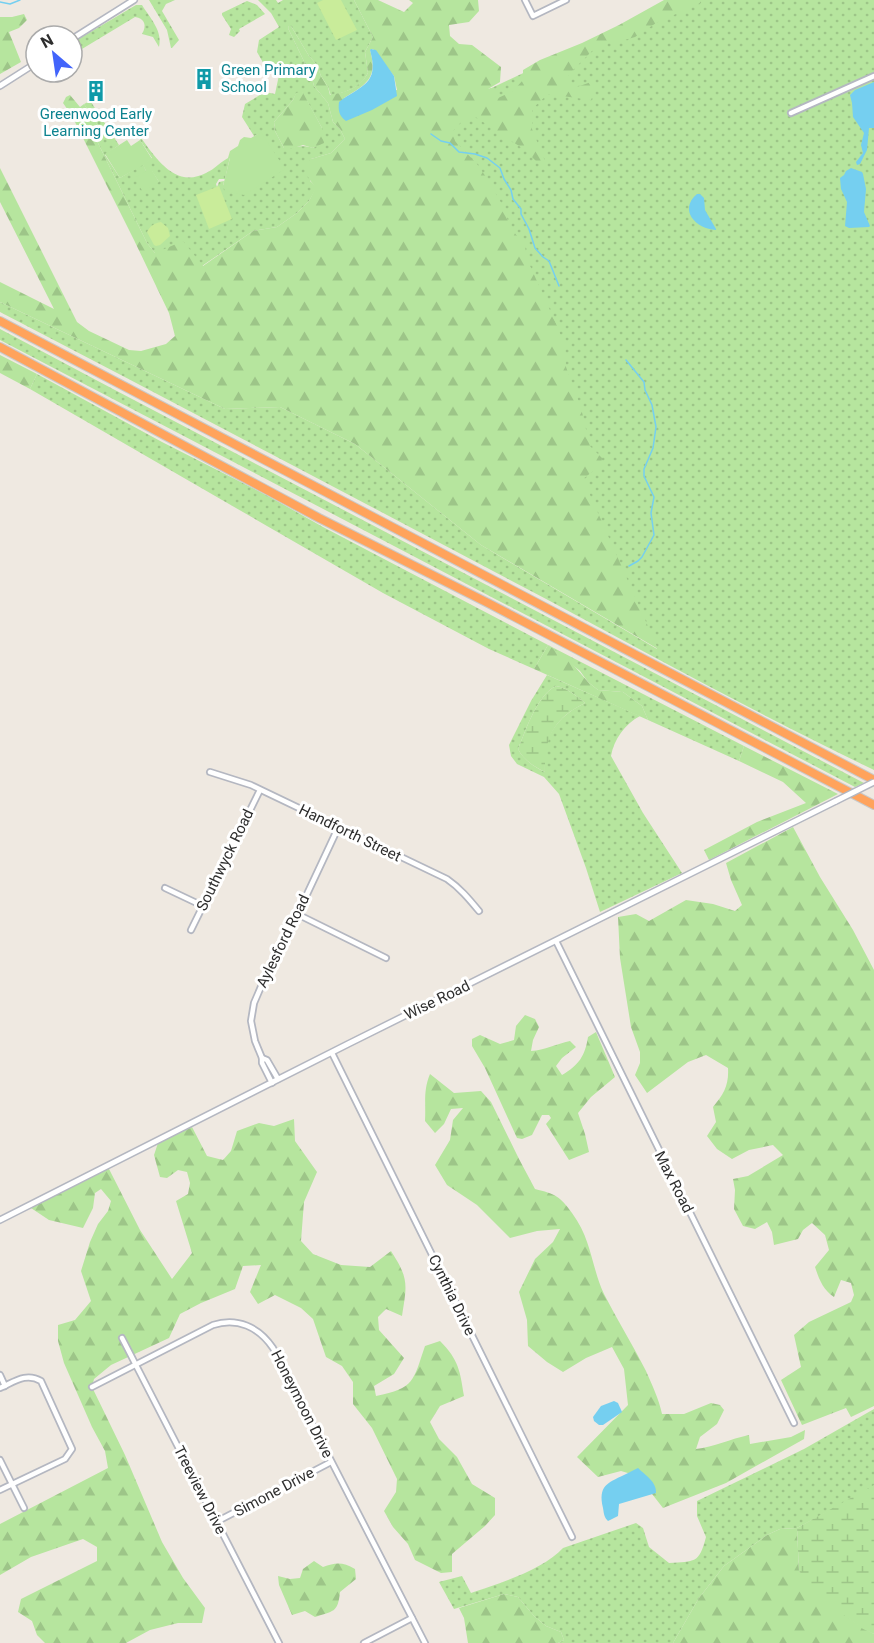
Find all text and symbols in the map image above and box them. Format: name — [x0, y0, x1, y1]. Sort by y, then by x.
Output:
north arrow — [24, 24, 84, 84]
text: N — [37, 30, 57, 52]
place label: Green Primary School — [221, 61, 316, 96]
building icon: Green Primary School — [192, 67, 216, 91]
building icon: Greenwood Early Learning Center — [84, 79, 108, 103]
place label: Greenwood Early Learning Center — [40, 105, 152, 140]
street label: Handforth Street — [296, 801, 404, 866]
street label: Southwyck Road — [193, 806, 257, 914]
street label: Aylesford Road — [253, 892, 313, 990]
street label: Wise Road — [401, 976, 473, 1024]
street label: Max Road — [651, 1148, 697, 1216]
street label: Cynthia Drive — [425, 1252, 479, 1338]
street label: Honeymoon Drive — [267, 1347, 337, 1461]
street label: Treeview Drive — [170, 1443, 230, 1537]
street label: Simone Drive — [231, 1463, 317, 1521]

